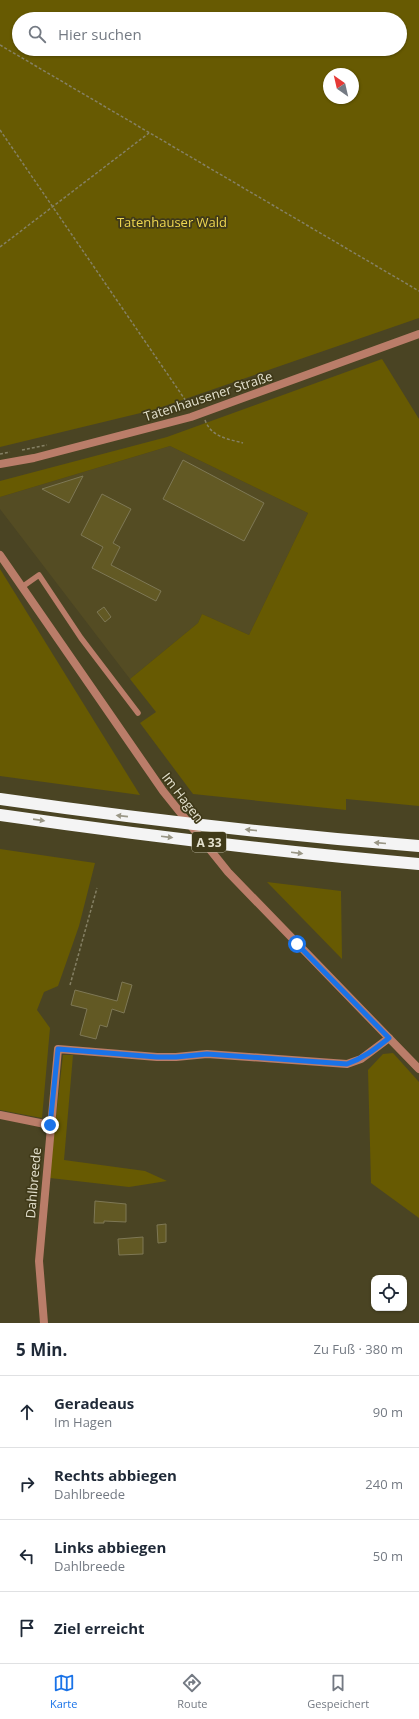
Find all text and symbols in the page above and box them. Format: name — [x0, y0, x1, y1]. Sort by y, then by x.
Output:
search box — [12, 12, 407, 56]
icon: search — [26, 23, 48, 45]
text: Hier suchen — [58, 24, 142, 44]
north arrow — [323, 68, 359, 104]
park label: Tatenhauser Wald — [117, 213, 227, 231]
street label: Tatenhausener Straße — [141, 367, 275, 425]
street label: Im Hagen — [158, 769, 208, 825]
one-way arrow — [116, 813, 128, 819]
one-way arrow — [33, 817, 45, 823]
one-way arrow — [245, 827, 257, 834]
road number: A 33 — [192, 832, 226, 852]
one-way arrow — [161, 834, 174, 840]
one-way arrow — [374, 840, 386, 847]
one-way arrow — [290, 850, 303, 856]
route start — [288, 935, 306, 953]
route end — [41, 1116, 59, 1134]
street label: Dahlbreede — [21, 1147, 45, 1219]
map controls — [371, 1275, 407, 1311]
button: locate — [371, 1275, 407, 1311]
text: 5 Min. — [16, 1338, 67, 1361]
text: Zu Fuß · 380 m — [314, 1340, 403, 1358]
text: Geradeaus — [54, 1393, 134, 1413]
icon: ahead — [16, 1401, 38, 1423]
text: 90 m — [373, 1403, 403, 1421]
text: Im Hagen — [54, 1413, 112, 1431]
text: Rechts abbiegen — [54, 1465, 177, 1485]
icon: right — [16, 1473, 38, 1495]
text: 240 m — [365, 1475, 403, 1493]
text: Dahlbreede — [54, 1485, 125, 1503]
text: Links abbiegen — [54, 1537, 166, 1557]
icon: left — [16, 1545, 38, 1567]
text: 50 m — [373, 1547, 403, 1565]
text: Dahlbreede — [54, 1557, 125, 1575]
icon: arrive — [16, 1617, 38, 1639]
text: Ziel erreicht — [54, 1618, 145, 1638]
tab: Karte — [50, 1672, 77, 1711]
tab: Route — [177, 1672, 207, 1711]
tab: Gespeichert — [307, 1672, 369, 1711]

